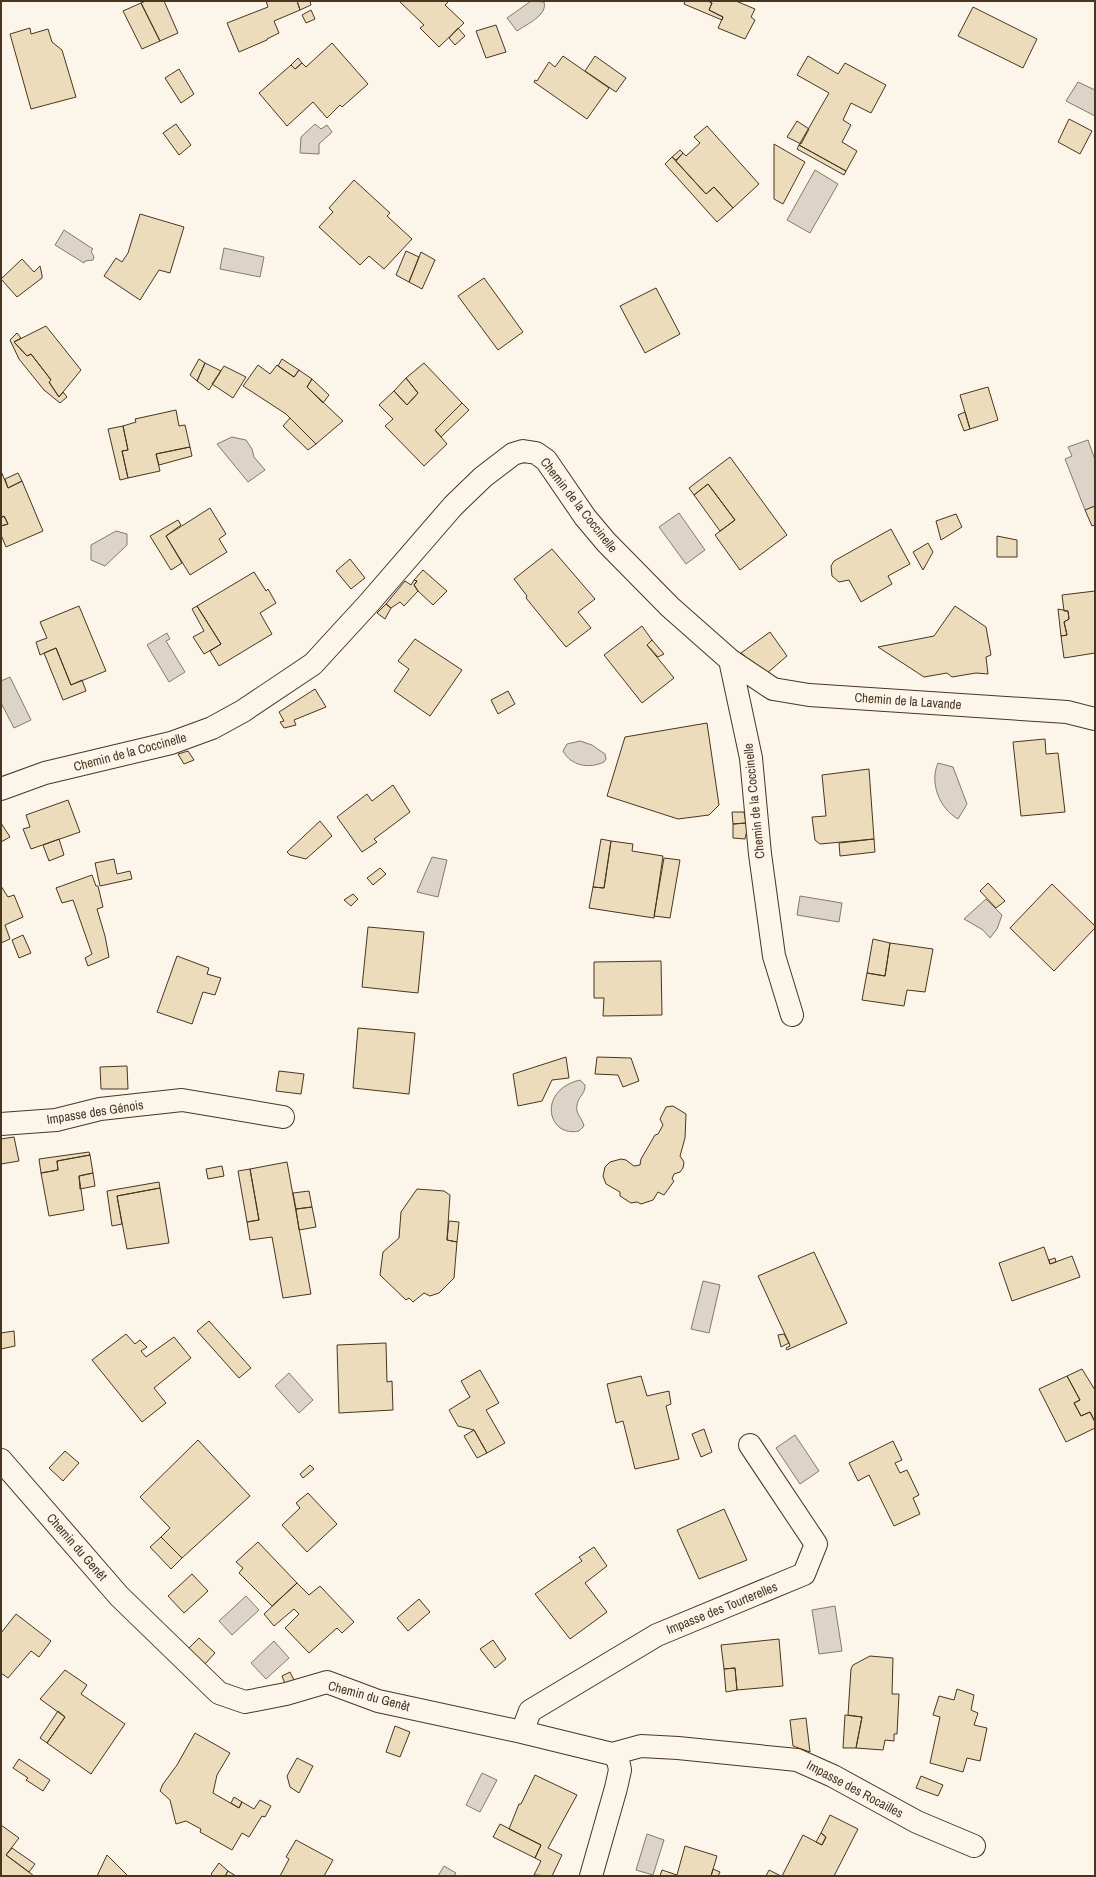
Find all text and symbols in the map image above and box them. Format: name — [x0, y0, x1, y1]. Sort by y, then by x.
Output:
street label: Chemin de la Coccinelle — [537, 454, 621, 556]
street label: Chemin de la Lavande — [854, 689, 962, 713]
street label: Chemin de la Coccinelle — [72, 729, 188, 775]
street label: Chemin de la Coccinelle — [739, 742, 769, 860]
street label: Impasse des Génois — [45, 1096, 145, 1128]
street label: Chemin du Genêt — [43, 1510, 111, 1584]
street label: Impasse des Tourterelles — [664, 1578, 780, 1638]
street label: Chemin du Genêt — [326, 1677, 412, 1715]
street label: Impasse des Rocailles — [804, 1756, 906, 1822]

